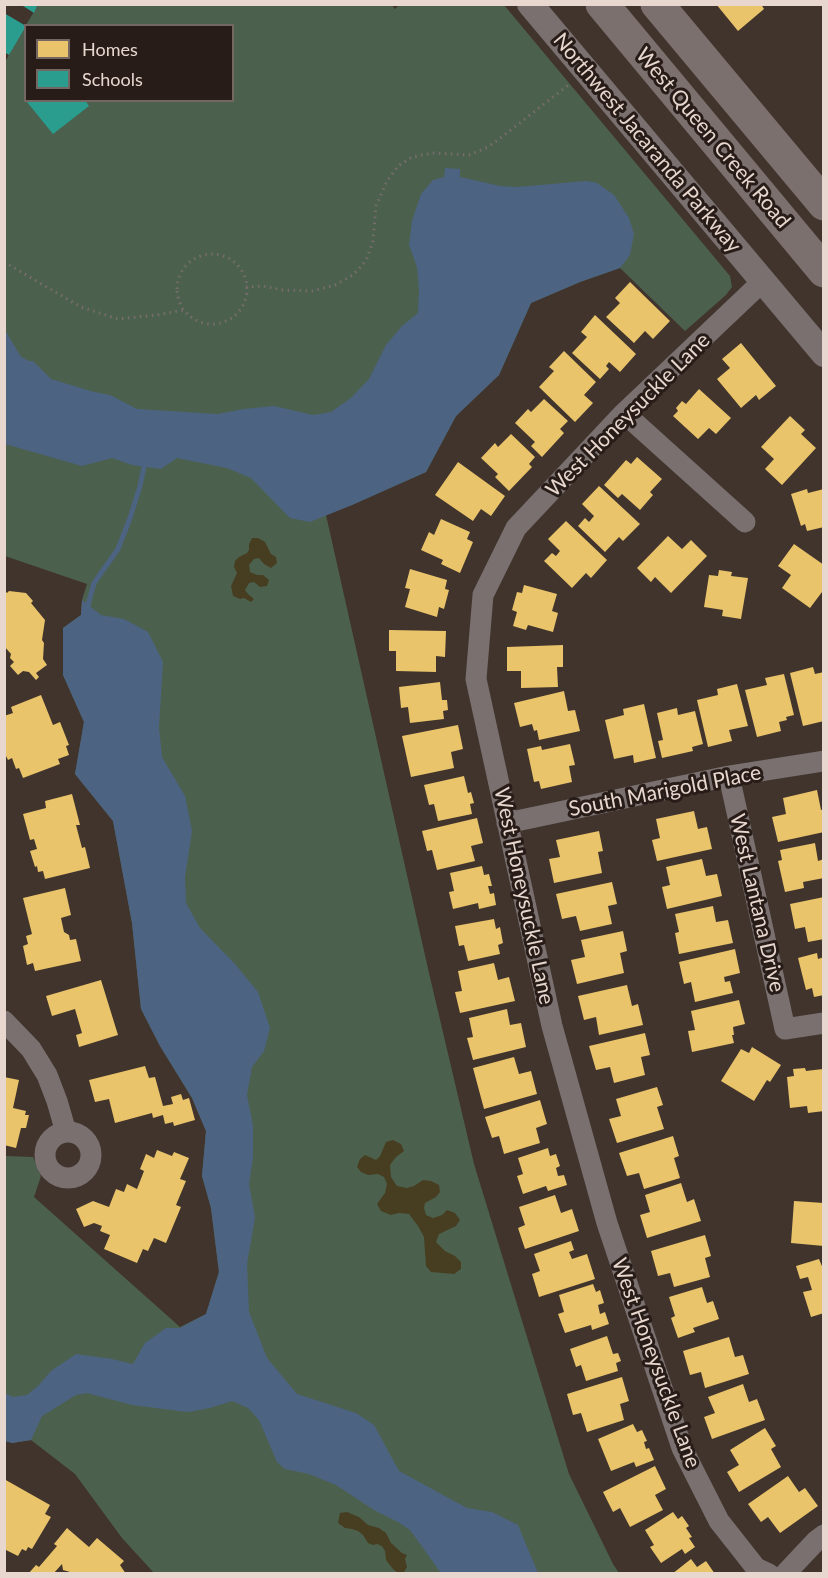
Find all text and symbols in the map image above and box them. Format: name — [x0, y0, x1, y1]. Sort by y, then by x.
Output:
legend — [24, 24, 234, 102]
street label: Northwest Jacaranda Parkway — [548, 28, 746, 258]
text: Homes — [82, 38, 138, 60]
street label: West Queen Creek Road — [630, 43, 796, 233]
text: Schools — [82, 68, 143, 90]
street label: West Honeysuckle Lane — [541, 328, 715, 502]
street label: South Marigold Place — [567, 760, 763, 822]
street label: West Honeysuckle Lane — [489, 785, 559, 1007]
street label: West Lantana Drive — [724, 811, 790, 995]
street label: West Honeysuckle Lane — [606, 1255, 706, 1471]

